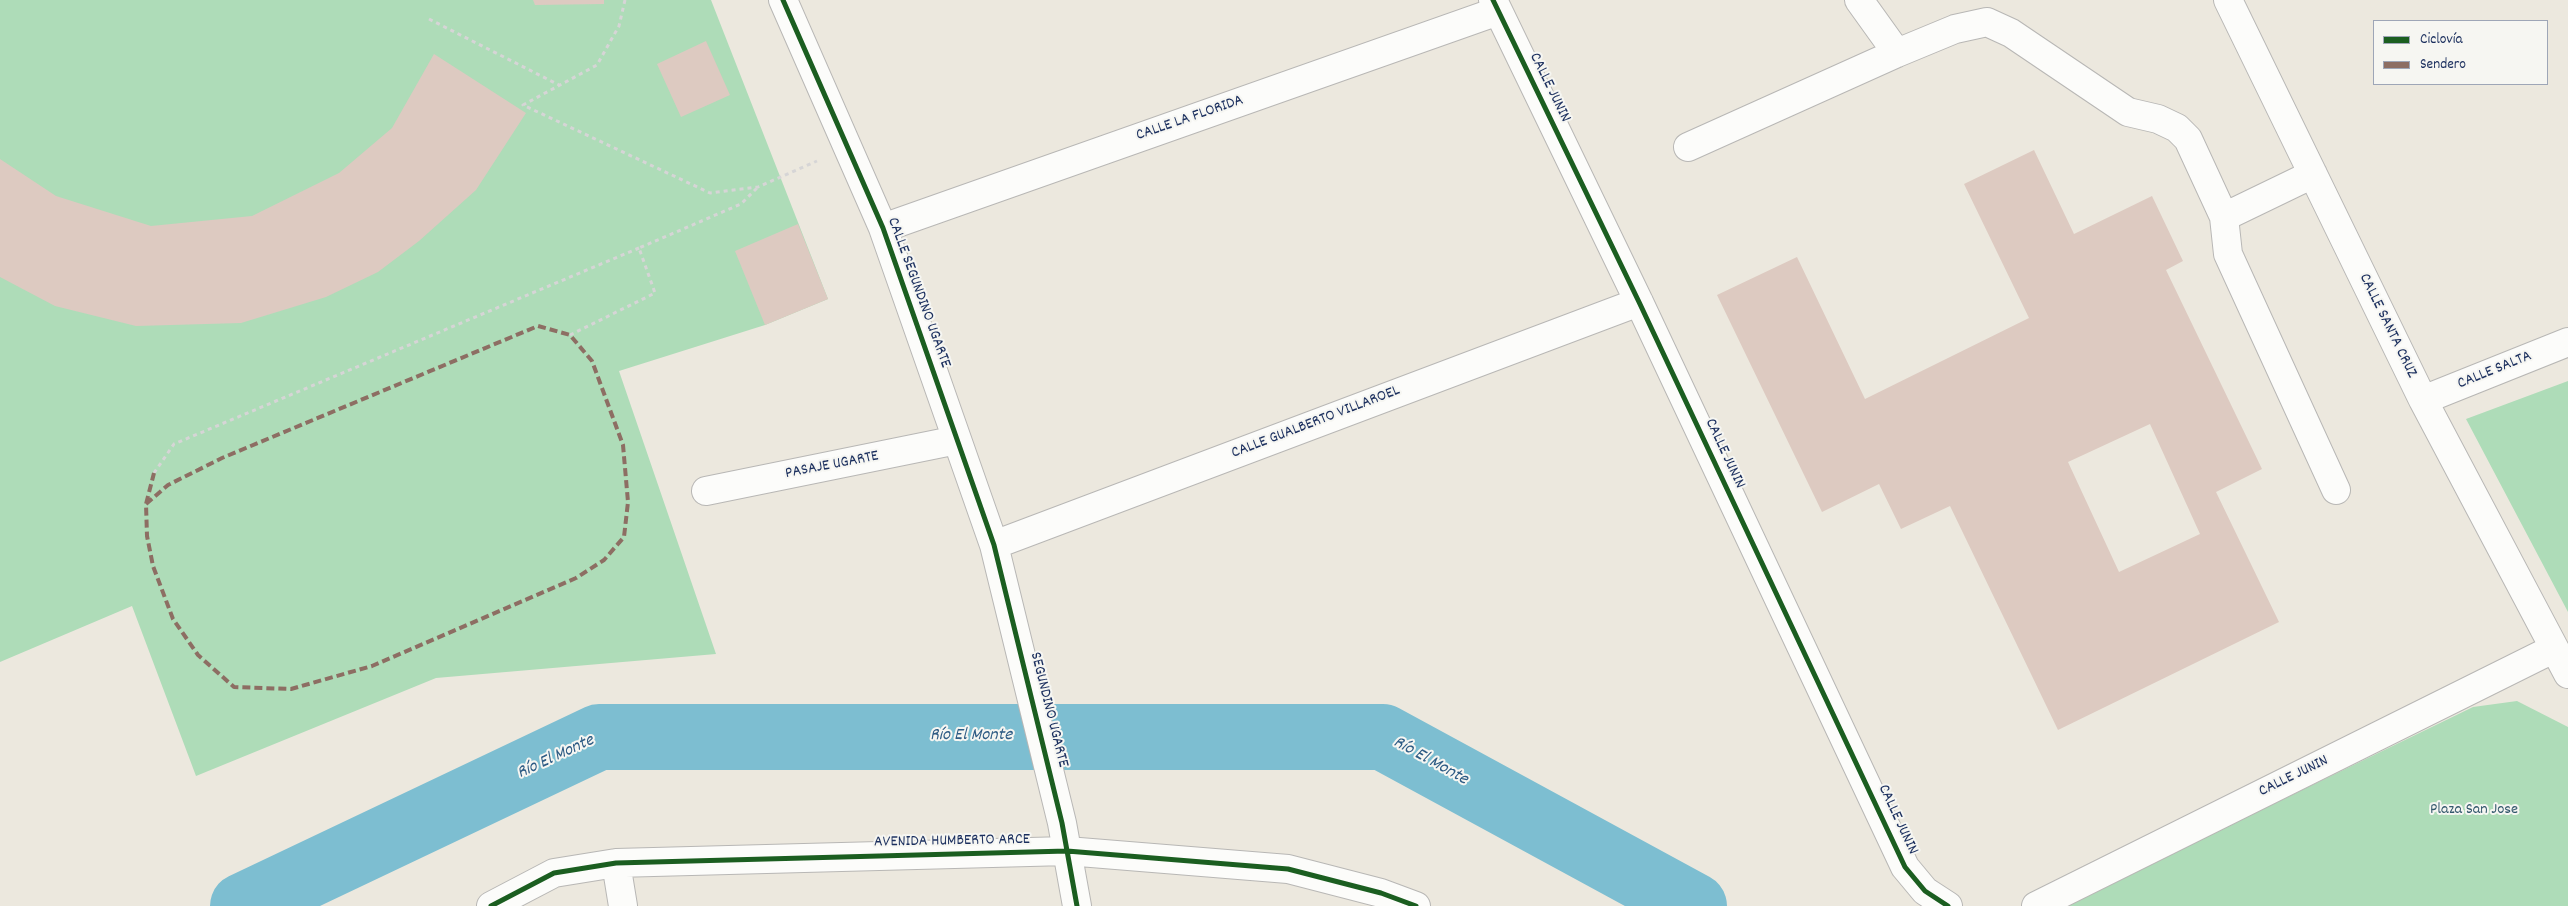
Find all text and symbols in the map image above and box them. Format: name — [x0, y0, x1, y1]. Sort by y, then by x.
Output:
legend — [2373, 20, 2548, 85]
text: Ciclovía — [2420, 29, 2462, 51]
street label: CALLE JUNIN — [1524, 50, 1574, 126]
text: Sendero — [2420, 54, 2466, 76]
street label: CALLE LA FLORIDA — [1134, 92, 1246, 146]
street label: CALLE SEGUNDINO UGARTE — [882, 215, 954, 371]
street label: CALLE SANTA CRUZ — [2353, 271, 2421, 381]
street label: CALLE SALTA — [2455, 347, 2535, 395]
street label: CALLE GUALBERTO VILLAROEL — [1229, 382, 1403, 464]
street label: CALLE JUNIN — [1699, 416, 1749, 492]
street label: PASAJE UGARTE — [784, 448, 880, 484]
street label: SEGUNDINO UGARTE — [1024, 650, 1072, 770]
water label: Río El Monte — [930, 726, 1012, 748]
water label: Río El Monte — [514, 731, 598, 785]
water label: Río El Monte — [1389, 733, 1471, 791]
street label: CALLE JUNIN — [2256, 752, 2332, 802]
street label: CALLE JUNIN — [1872, 782, 1922, 858]
park label: Plaza San Jose — [2430, 801, 2518, 821]
street label: AVENIDA HUMBERTO ARCE — [874, 831, 1030, 853]

